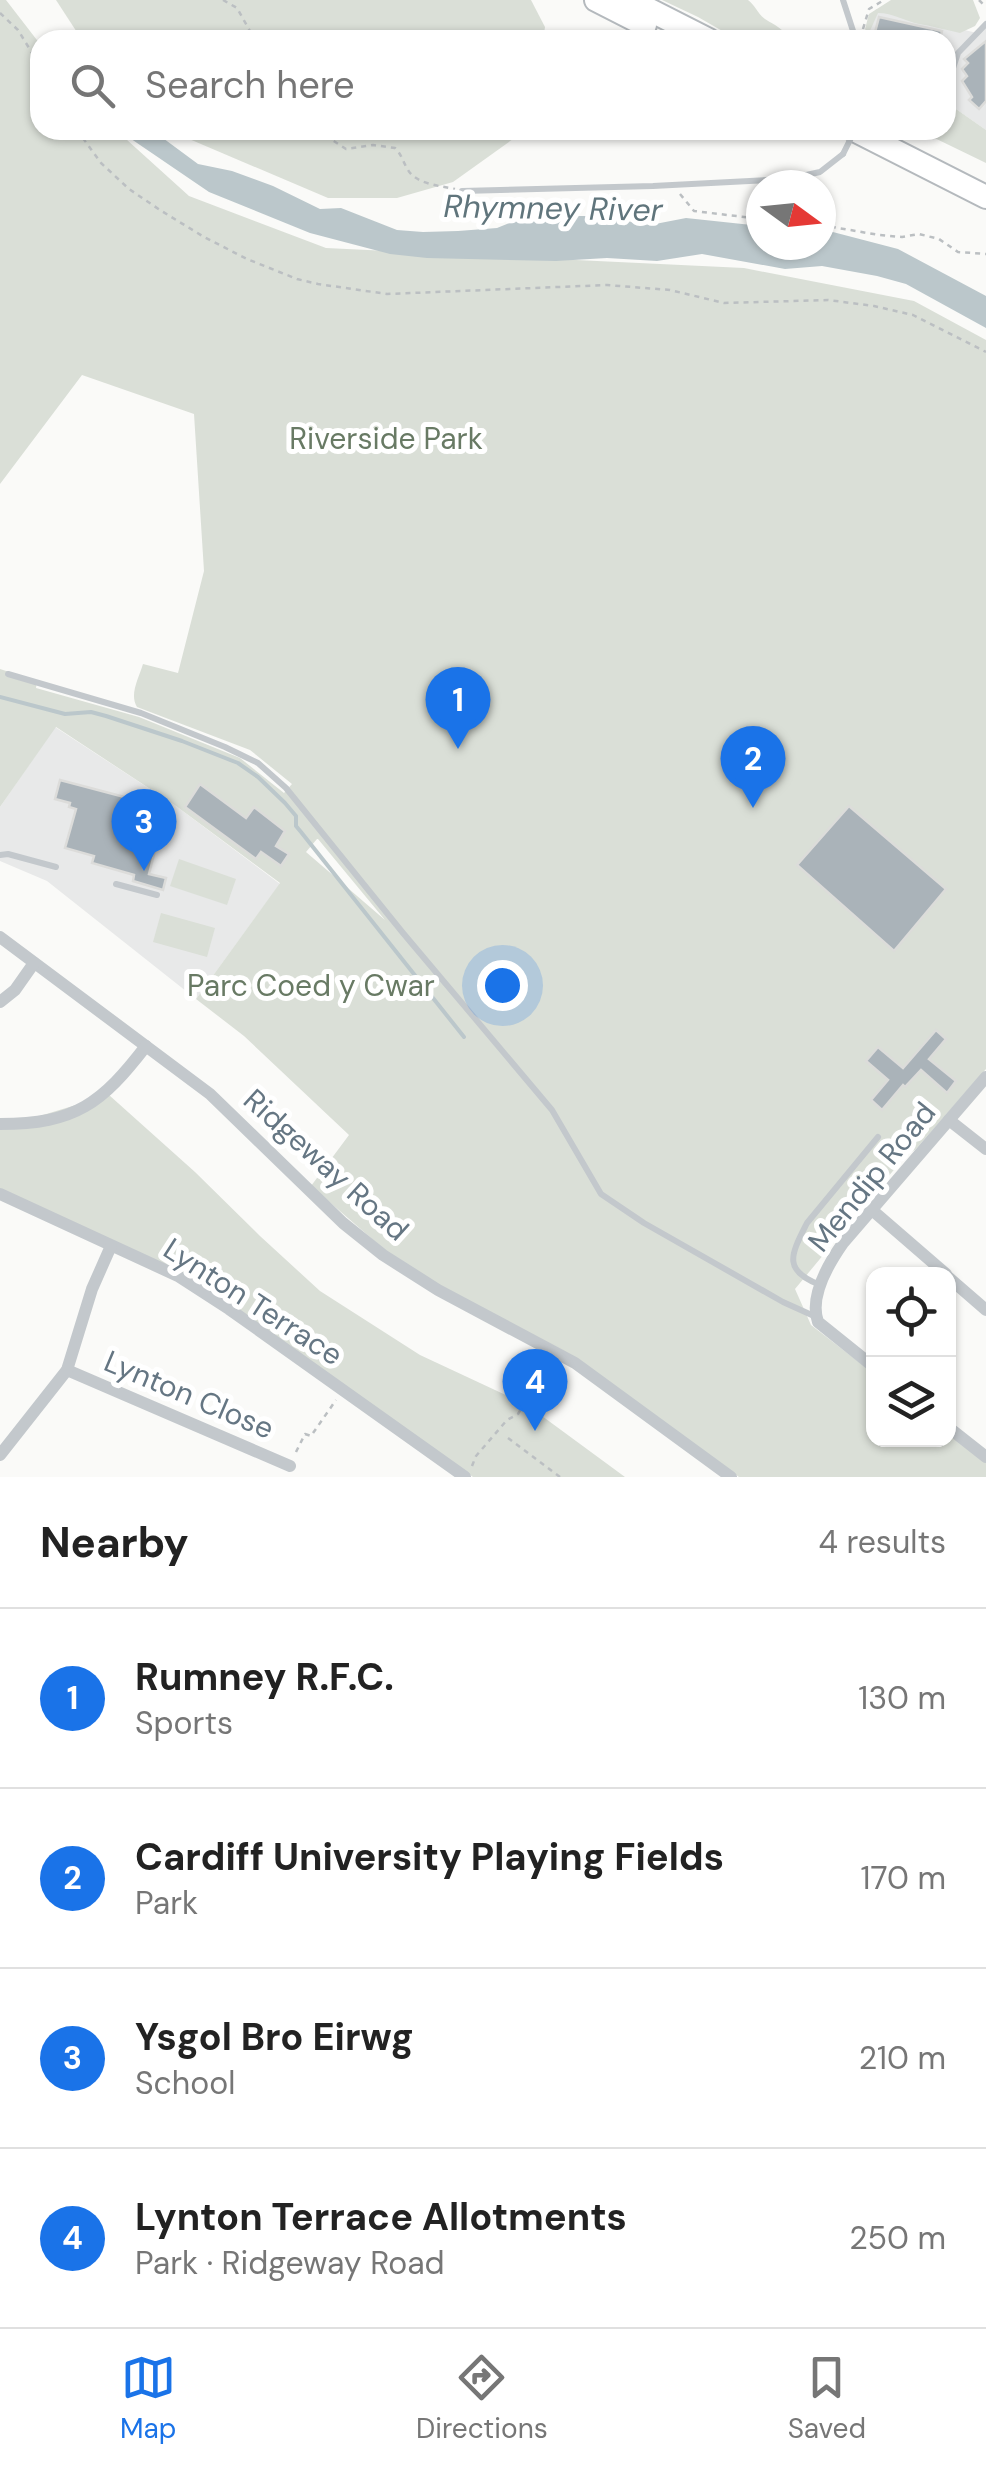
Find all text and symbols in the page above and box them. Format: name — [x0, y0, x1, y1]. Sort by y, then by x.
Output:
search box — [30, 30, 956, 140]
icon: search — [65, 58, 120, 113]
text: Search here — [145, 60, 355, 110]
north arrow — [746, 170, 836, 260]
water label: Rhymney River — [443, 185, 664, 231]
park label: Riverside Park — [289, 419, 483, 458]
pin: 1 — [426, 666, 490, 749]
pin: 2 — [720, 726, 786, 808]
pin: 3 — [112, 788, 176, 871]
your location — [477, 960, 528, 1011]
park label: Parc Coed y Cwar — [187, 966, 435, 1005]
street label: Ridgeway Road — [236, 1080, 417, 1249]
street label: Mendip Road — [799, 1094, 944, 1260]
street label: Lynton Terrace — [156, 1229, 350, 1374]
map controls — [866, 1267, 956, 1447]
button: locate — [866, 1267, 956, 1357]
street label: Lynton Close — [99, 1341, 280, 1448]
pin: 4 — [502, 1348, 568, 1431]
button: layers — [866, 1357, 956, 1447]
text: Nearby — [40, 1515, 189, 1570]
text: 4 results — [819, 1521, 946, 1563]
text: Rumney R.F.C. — [135, 1652, 394, 1702]
text: 1 — [67, 1677, 78, 1719]
text: 130 m — [858, 1677, 946, 1719]
text: Sports — [135, 1702, 233, 1744]
text: Cardiff University Playing Fields — [135, 1832, 724, 1882]
text: 2 — [63, 1857, 82, 1899]
text: 170 m — [860, 1857, 946, 1899]
text: Park — [135, 1882, 198, 1924]
text: Ysgol Bro Eirwg — [135, 2012, 414, 2062]
text: 3 — [63, 2037, 82, 2079]
text: 210 m — [859, 2037, 946, 2079]
text: School — [135, 2062, 235, 2104]
text: Lynton Terrace Allotments — [135, 2192, 627, 2242]
text: 4 — [62, 2217, 83, 2259]
text: 250 m — [849, 2217, 946, 2259]
text: Park · Ridgeway Road — [135, 2242, 445, 2284]
tab: Map — [120, 2350, 176, 2447]
tab: Directions — [416, 2350, 548, 2447]
tab: Saved — [788, 2350, 866, 2447]

